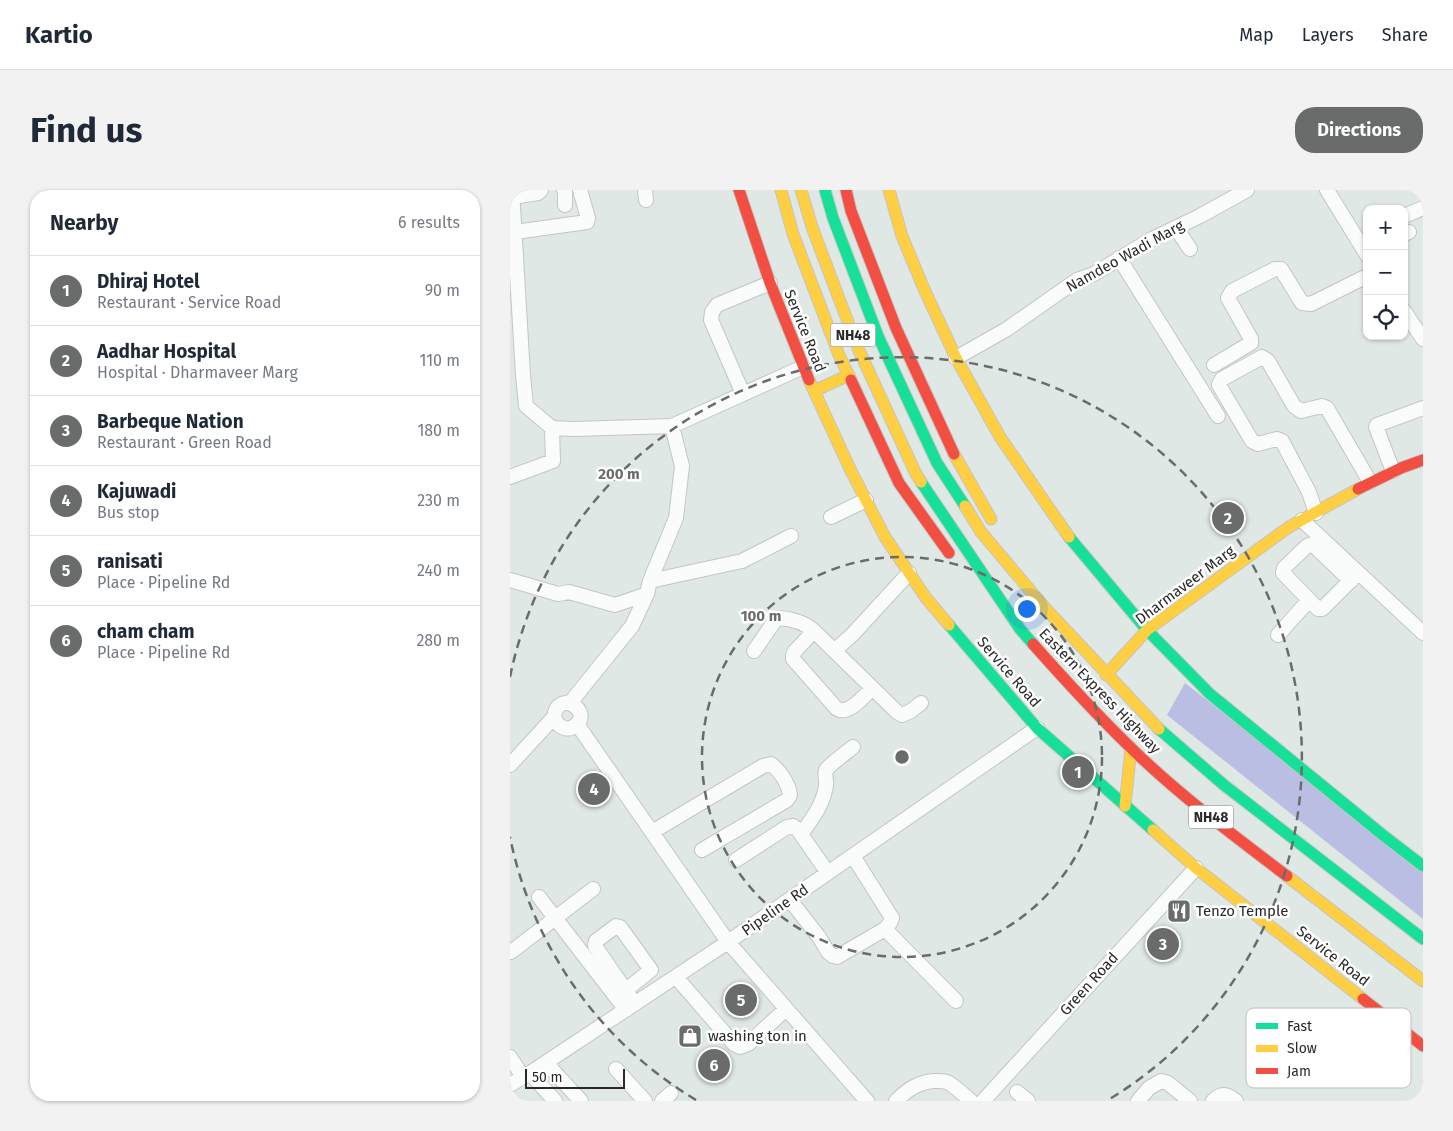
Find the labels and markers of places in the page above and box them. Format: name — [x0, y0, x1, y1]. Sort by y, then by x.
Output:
pin: 2 — [1212, 499, 1244, 537]
centre of rings — [893, 748, 911, 766]
pin: 1 — [1062, 753, 1094, 791]
pin: 4 — [578, 770, 610, 808]
restaurant icon: Tenzo Temple — [1166, 898, 1192, 924]
place label: Tenzo Temple — [1196, 902, 1288, 920]
pin: 3 — [1147, 925, 1179, 963]
pin: 5 — [725, 981, 757, 1019]
shop icon: washing ton in — [677, 1023, 703, 1049]
place label: washing ton in — [708, 1027, 807, 1045]
pin: 6 — [698, 1046, 730, 1084]

